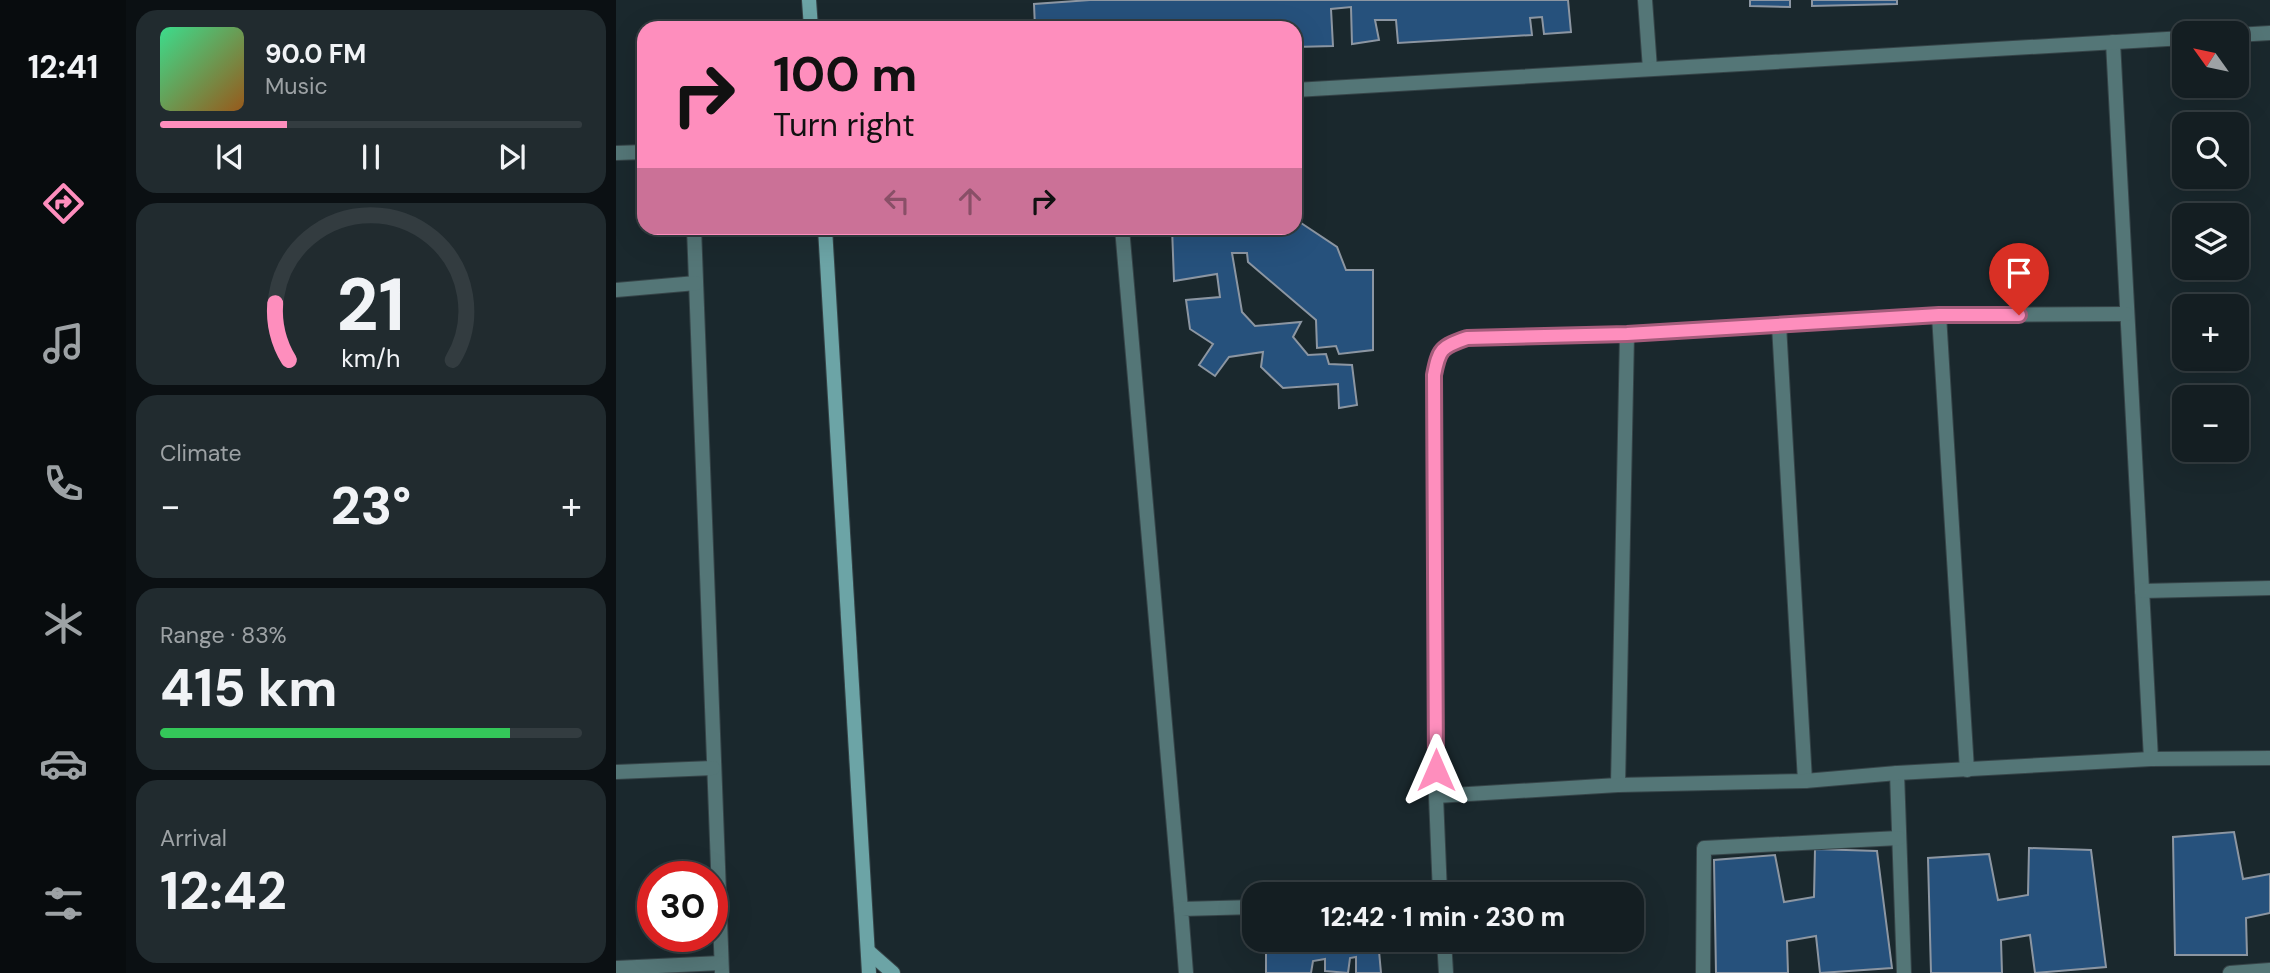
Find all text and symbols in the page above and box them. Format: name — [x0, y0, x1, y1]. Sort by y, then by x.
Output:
north arrow — [2172, 21, 2249, 98]
map controls — [2172, 21, 2249, 462]
text: 90.0 FM — [265, 37, 366, 71]
text: 100 m — [773, 42, 917, 106]
text: 12:41 — [28, 46, 98, 88]
icon: right — [658, 49, 749, 140]
text: Music — [265, 71, 328, 101]
text: Turn right — [773, 104, 915, 146]
button: search — [2172, 112, 2249, 189]
icon: previous — [211, 138, 249, 176]
icon: pause — [352, 138, 390, 176]
icon: next — [493, 138, 531, 176]
icon: directions — [39, 179, 88, 228]
icon: left — [878, 182, 916, 220]
icon: ahead — [951, 182, 989, 220]
icon: right — [1024, 182, 1062, 220]
button: layers — [2172, 203, 2249, 280]
pin — [1989, 243, 2049, 315]
icon: arrive — [2000, 254, 2038, 292]
text: 21 — [337, 258, 405, 353]
button: + — [2172, 294, 2249, 371]
icon: music — [39, 319, 88, 368]
text: km/h — [341, 342, 401, 375]
button: − — [2172, 385, 2249, 462]
text: Climate — [160, 438, 242, 468]
icon: phone — [39, 459, 88, 508]
text: 23° — [331, 472, 411, 540]
text: − — [160, 481, 181, 531]
text: + — [561, 481, 582, 531]
icon: climate — [39, 599, 88, 648]
text: Range · 83% — [160, 620, 287, 650]
text: 415 km — [160, 654, 337, 722]
position arrow — [1399, 733, 1473, 807]
icon: car — [39, 739, 88, 788]
text: Arrival — [160, 823, 227, 853]
text: 12:42 — [160, 857, 287, 925]
speed limit sign: 30 — [637, 861, 728, 952]
icon: filters — [39, 879, 88, 928]
text: 12:42 · 1 min · 230 m — [1321, 900, 1565, 934]

